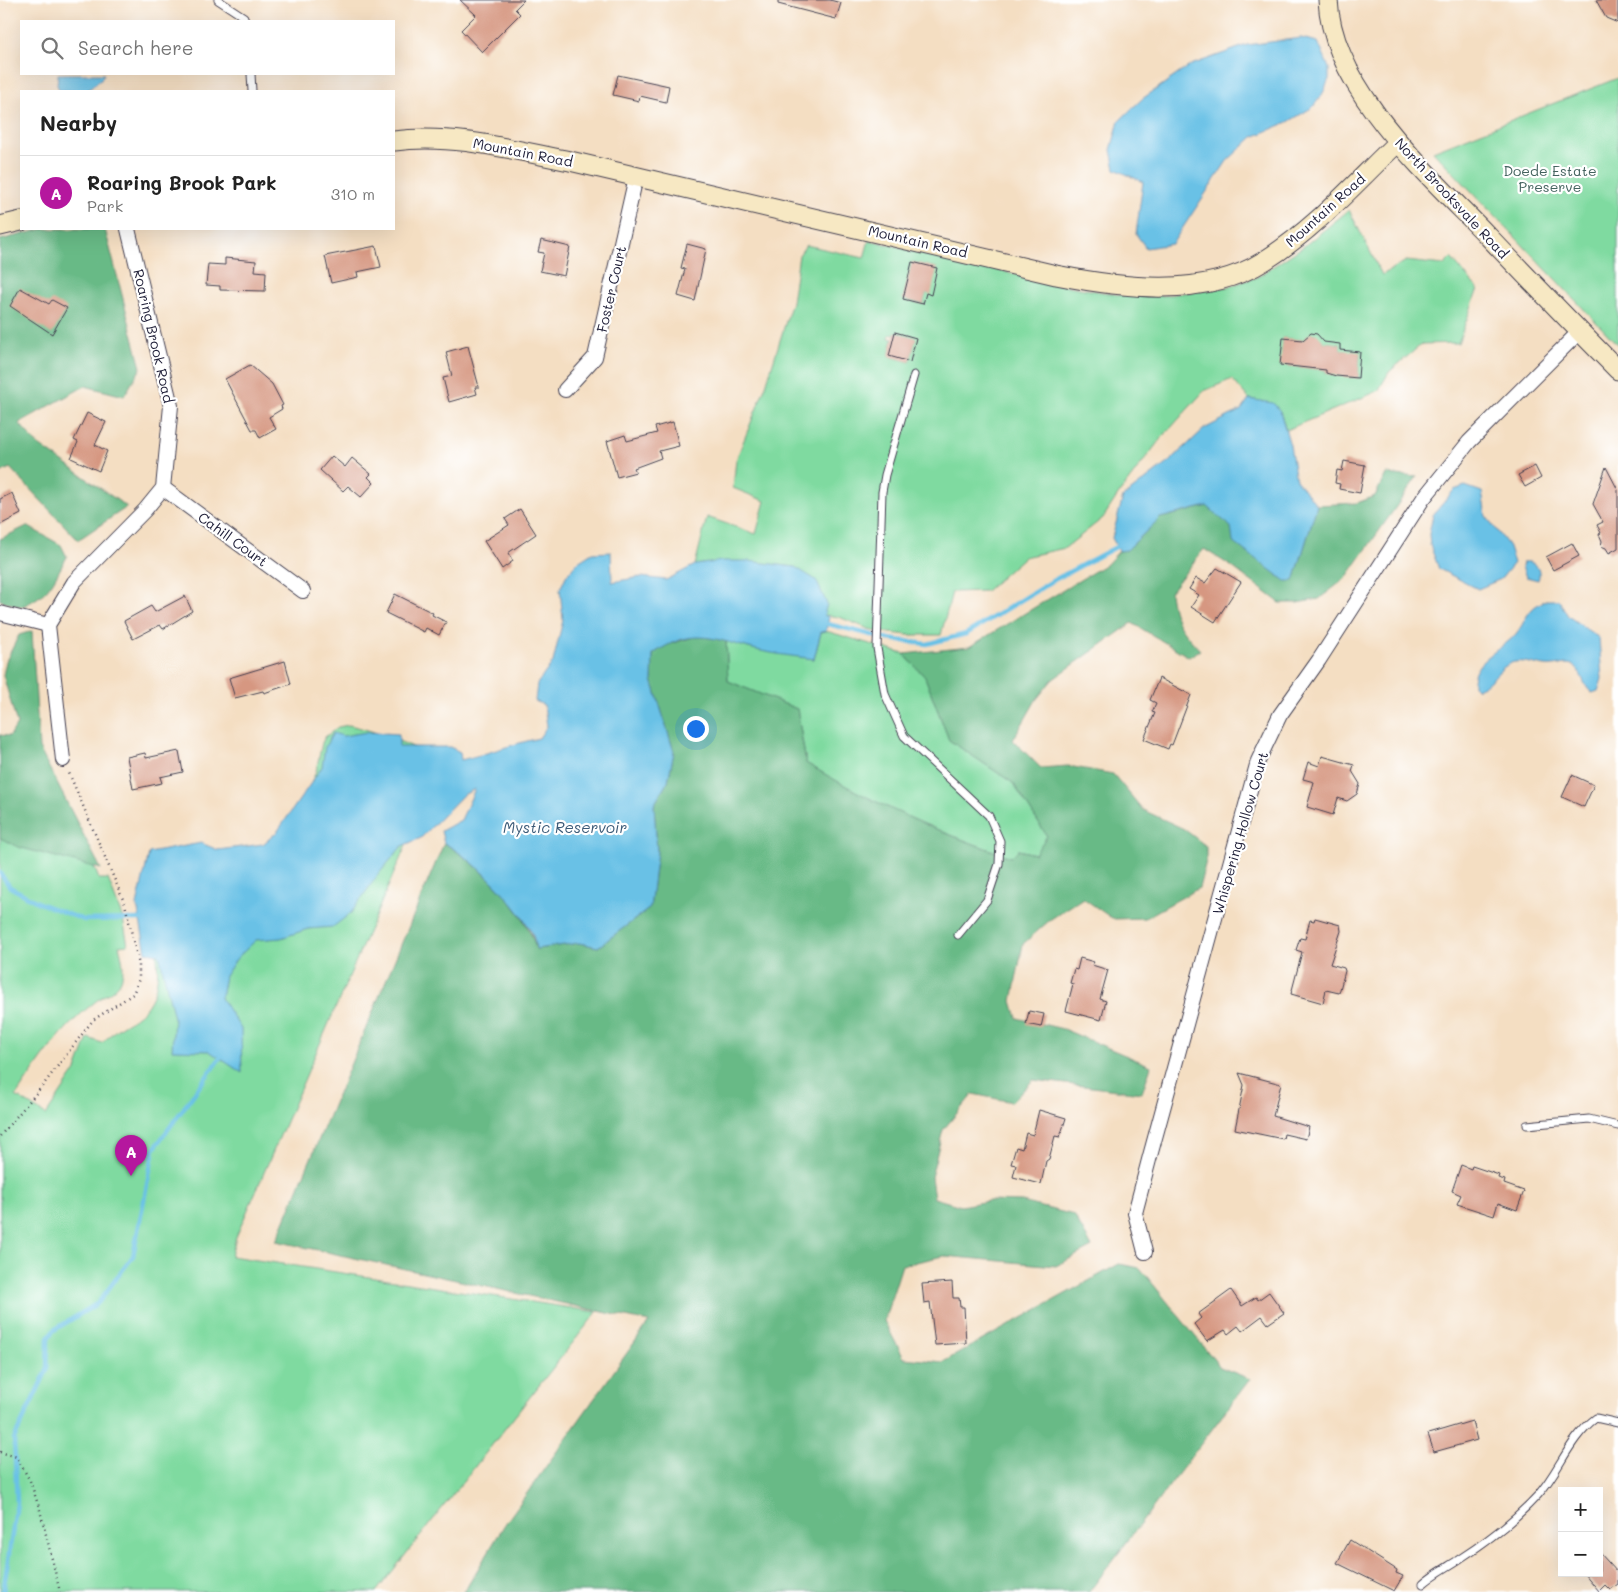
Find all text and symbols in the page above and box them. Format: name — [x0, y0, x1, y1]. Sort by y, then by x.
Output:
search box — [20, 20, 395, 75]
icon: search — [38, 34, 66, 62]
text: Search here — [78, 35, 194, 60]
text: Nearby — [40, 109, 117, 136]
street label: Mountain Road — [472, 133, 575, 171]
street label: North Brooksvale Road — [1391, 134, 1513, 262]
park label: Doede Estate Preserve — [1503, 161, 1597, 196]
street label: Mountain Road — [1281, 169, 1369, 251]
text: Roaring Brook Park — [87, 170, 276, 195]
text: A — [50, 183, 62, 204]
text: 310 m — [331, 183, 375, 204]
text: Park — [87, 195, 123, 216]
street label: Mountain Road — [867, 220, 970, 262]
street label: Foster Court — [592, 244, 630, 334]
street label: Roaring Brook Road — [129, 267, 179, 405]
street label: Cahill Court — [194, 507, 272, 571]
your location — [683, 716, 709, 742]
street label: Whispering Hollow Court — [1208, 749, 1272, 917]
water label: Mystic Reservoir — [503, 817, 627, 837]
pin: A — [115, 1135, 147, 1176]
map controls — [1558, 1487, 1603, 1577]
button: + — [1558, 1487, 1603, 1532]
button: − — [1558, 1532, 1603, 1577]

